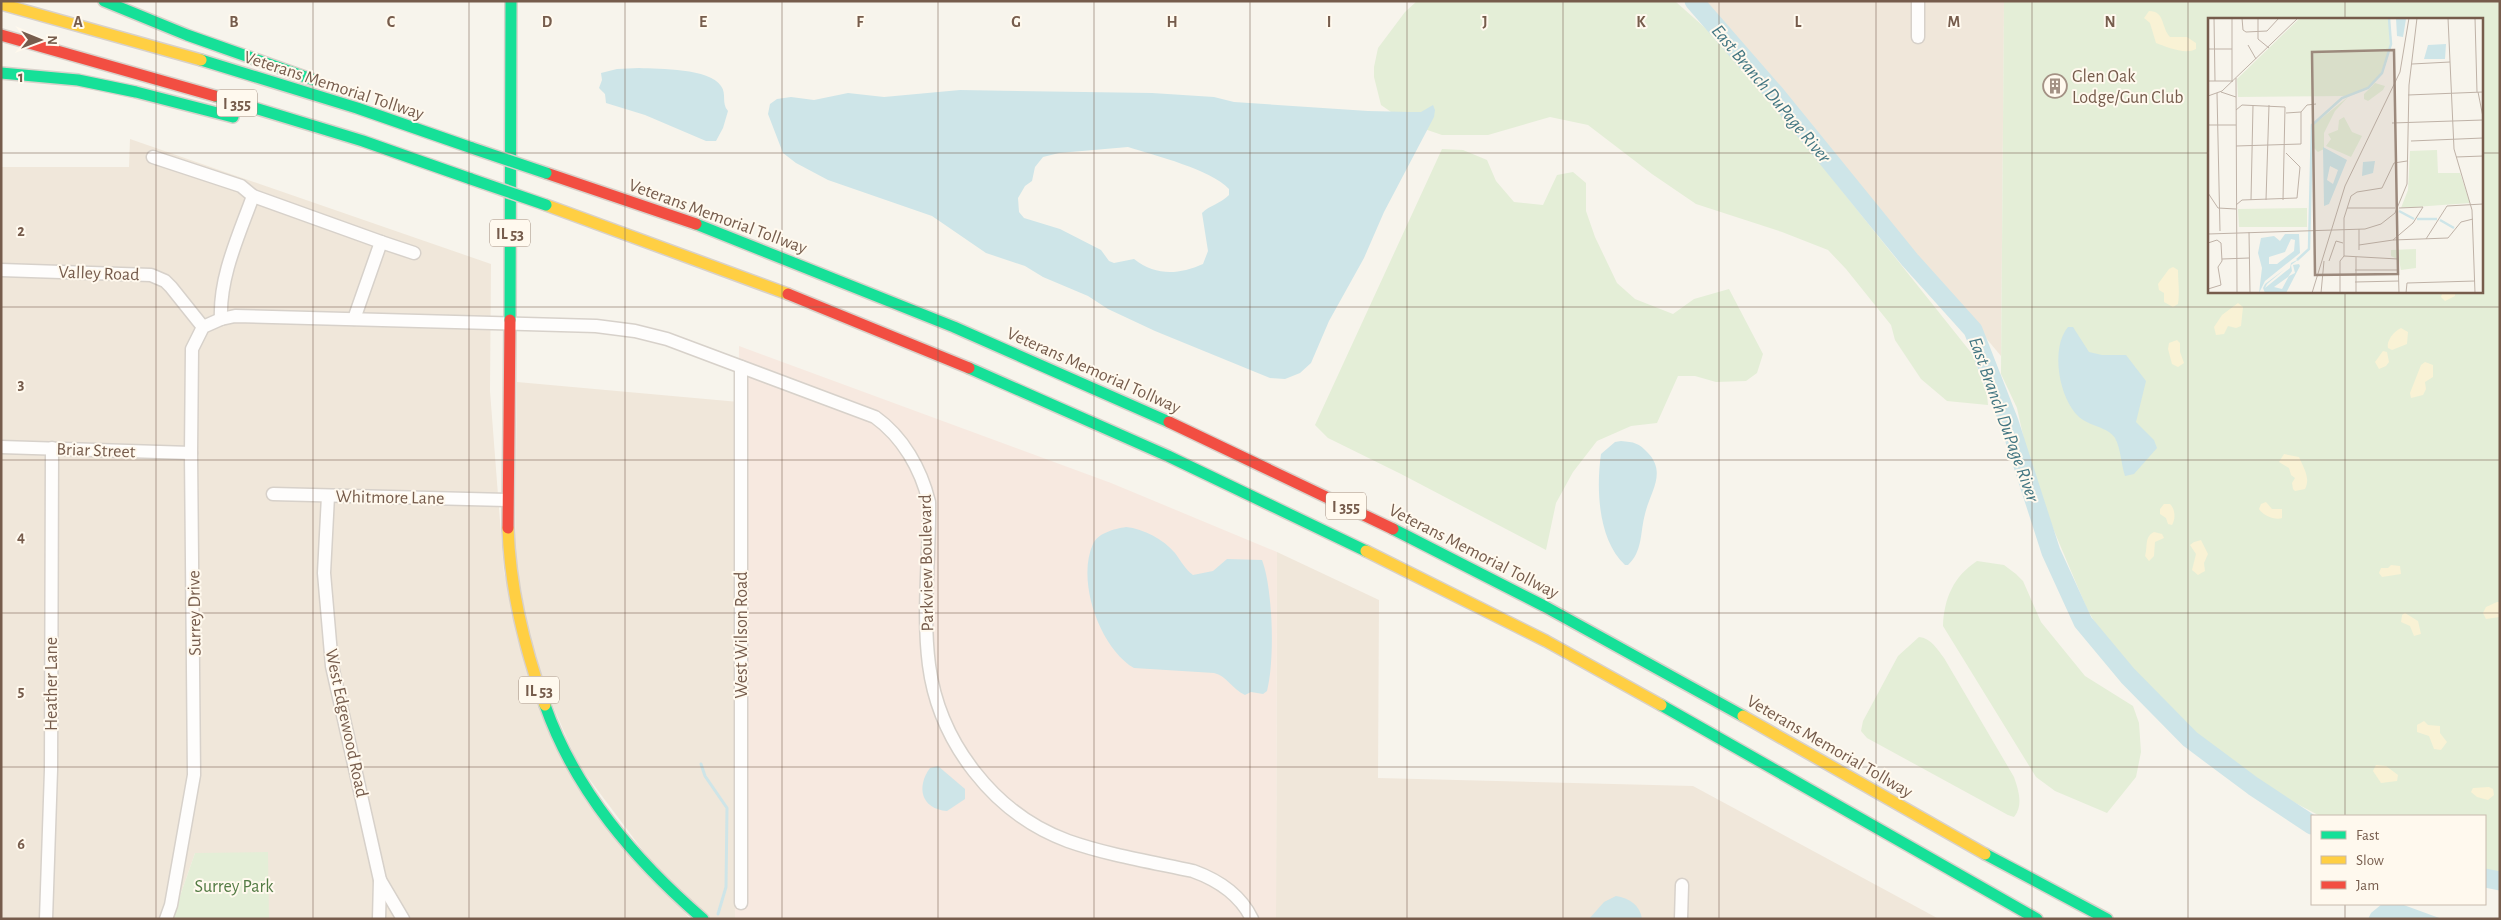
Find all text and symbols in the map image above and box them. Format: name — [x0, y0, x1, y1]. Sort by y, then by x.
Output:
text: A — [73, 14, 83, 30]
text: B — [229, 14, 239, 30]
text: C — [387, 14, 396, 30]
text: D — [542, 14, 553, 30]
text: E — [699, 14, 707, 30]
text: F — [856, 14, 864, 30]
text: G — [1011, 14, 1021, 30]
text: H — [1166, 14, 1178, 30]
text: I — [1327, 14, 1331, 30]
text: J — [1482, 14, 1488, 30]
text: K — [1636, 14, 1646, 30]
text: L — [1795, 14, 1802, 30]
text: M — [1948, 14, 1960, 30]
text: N — [2104, 14, 2116, 30]
north arrow — [15, 15, 65, 65]
inset map — [2208, 18, 2484, 292]
water label: East Branch DuPage River — [1708, 21, 1835, 167]
text: N — [45, 35, 59, 45]
street label: Veterans Memorial Tollway — [241, 48, 426, 124]
place label: Glen Oak Lodge/Gun Club — [2072, 68, 2184, 107]
text: 1 — [18, 69, 24, 85]
building icon: Glen Oak Lodge/Gun Club — [2042, 73, 2068, 99]
road number: I 355 — [217, 90, 257, 116]
street label: Veterans Memorial Tollway — [626, 176, 809, 258]
road number: IL 53 — [490, 220, 530, 247]
text: 2 — [17, 223, 25, 239]
street label: Valley Road — [58, 264, 140, 284]
street label: Veterans Memorial Tollway — [1004, 324, 1183, 418]
water label: East Branch DuPage River — [1965, 335, 2043, 505]
text: 3 — [18, 376, 25, 392]
street label: Briar Street — [56, 441, 136, 461]
street label: Whitmore Lane — [335, 488, 444, 508]
road number: I 355 — [1326, 492, 1366, 520]
street label: Parkview Boulevard — [917, 494, 937, 632]
street label: Veterans Memorial Tollway — [1386, 501, 1562, 603]
text: 4 — [17, 529, 25, 545]
street label: Surrey Drive — [185, 570, 205, 656]
street label: West Wilson Road — [733, 571, 751, 699]
street label: Heather Lane — [43, 637, 61, 731]
street label: West Edgewood Road — [322, 647, 371, 799]
road number: IL 53 — [519, 676, 559, 704]
text: 5 — [18, 683, 25, 699]
street label: Veterans Memorial Tollway — [1744, 692, 1916, 802]
legend — [2311, 815, 2486, 905]
text: Fast — [2356, 828, 2380, 843]
text: 6 — [17, 836, 25, 852]
text: Slow — [2356, 853, 2384, 868]
park label: Surrey Park — [194, 878, 274, 896]
text: Jam — [2356, 878, 2379, 893]

